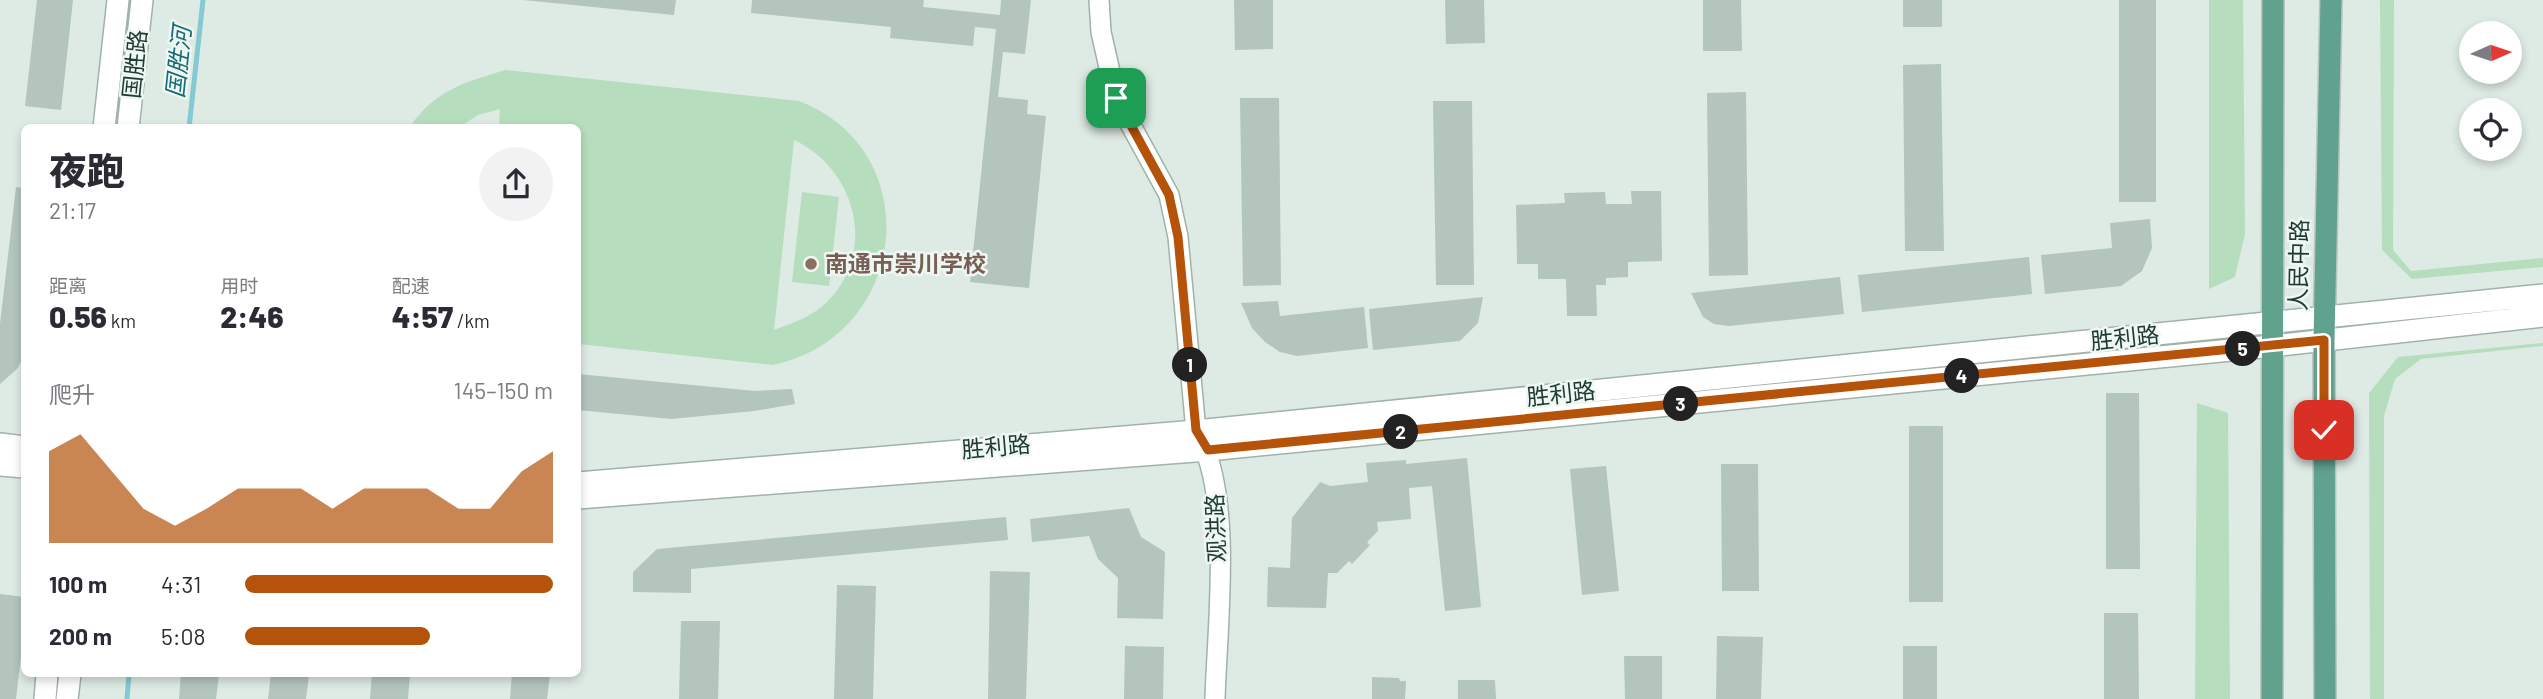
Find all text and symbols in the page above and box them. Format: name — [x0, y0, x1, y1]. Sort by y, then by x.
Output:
water label: 国胜河 — [159, 21, 196, 99]
north arrow — [2459, 21, 2522, 84]
map controls — [2459, 21, 2522, 161]
street label: 国胜路 — [116, 28, 152, 100]
pin — [1086, 68, 1146, 128]
icon: arrive — [1097, 79, 1135, 117]
button: locate — [2459, 98, 2522, 161]
text: 夜跑 — [49, 147, 125, 193]
button: share — [479, 147, 553, 221]
text: 21:17 — [49, 196, 96, 224]
street label: 人民中路 — [2283, 219, 2313, 311]
place label: 南通市崇川学校 — [825, 249, 986, 277]
marker: 南通市崇川学校 — [803, 256, 819, 272]
text: 距离 — [49, 274, 87, 297]
text: 用时 — [220, 274, 258, 297]
text: 配速 — [392, 274, 430, 297]
text: 0.56 — [49, 298, 107, 334]
text: 2:46 — [220, 298, 284, 334]
text: 4:57 — [392, 298, 453, 334]
text: km — [107, 309, 136, 332]
text: /km — [453, 309, 490, 332]
street label: 胜利路 — [2089, 319, 2161, 355]
pin: 5 — [2226, 332, 2260, 366]
text: 5 — [2237, 337, 2248, 360]
pin: 1 — [1172, 348, 1208, 382]
text: 1 — [1186, 353, 1193, 376]
pin: 4 — [1944, 358, 1980, 394]
text: 4 — [1956, 364, 1967, 387]
street label: 胜利路 — [1525, 375, 1597, 411]
text: 145–150 m — [454, 376, 553, 404]
text: 爬升 — [49, 380, 95, 408]
pin: 3 — [1664, 386, 1698, 422]
text: 3 — [1675, 392, 1686, 415]
pin — [2294, 400, 2354, 460]
icon: check — [2305, 411, 2343, 449]
pin: 2 — [1384, 414, 1418, 450]
text: 2 — [1395, 420, 1406, 443]
street label: 胜利路 — [960, 429, 1032, 463]
street label: 观洪路 — [1200, 493, 1230, 563]
text: 100 m — [49, 570, 107, 598]
text: 4:31 — [161, 570, 201, 598]
text: 200 m — [49, 622, 112, 650]
text: 5:08 — [161, 622, 206, 650]

